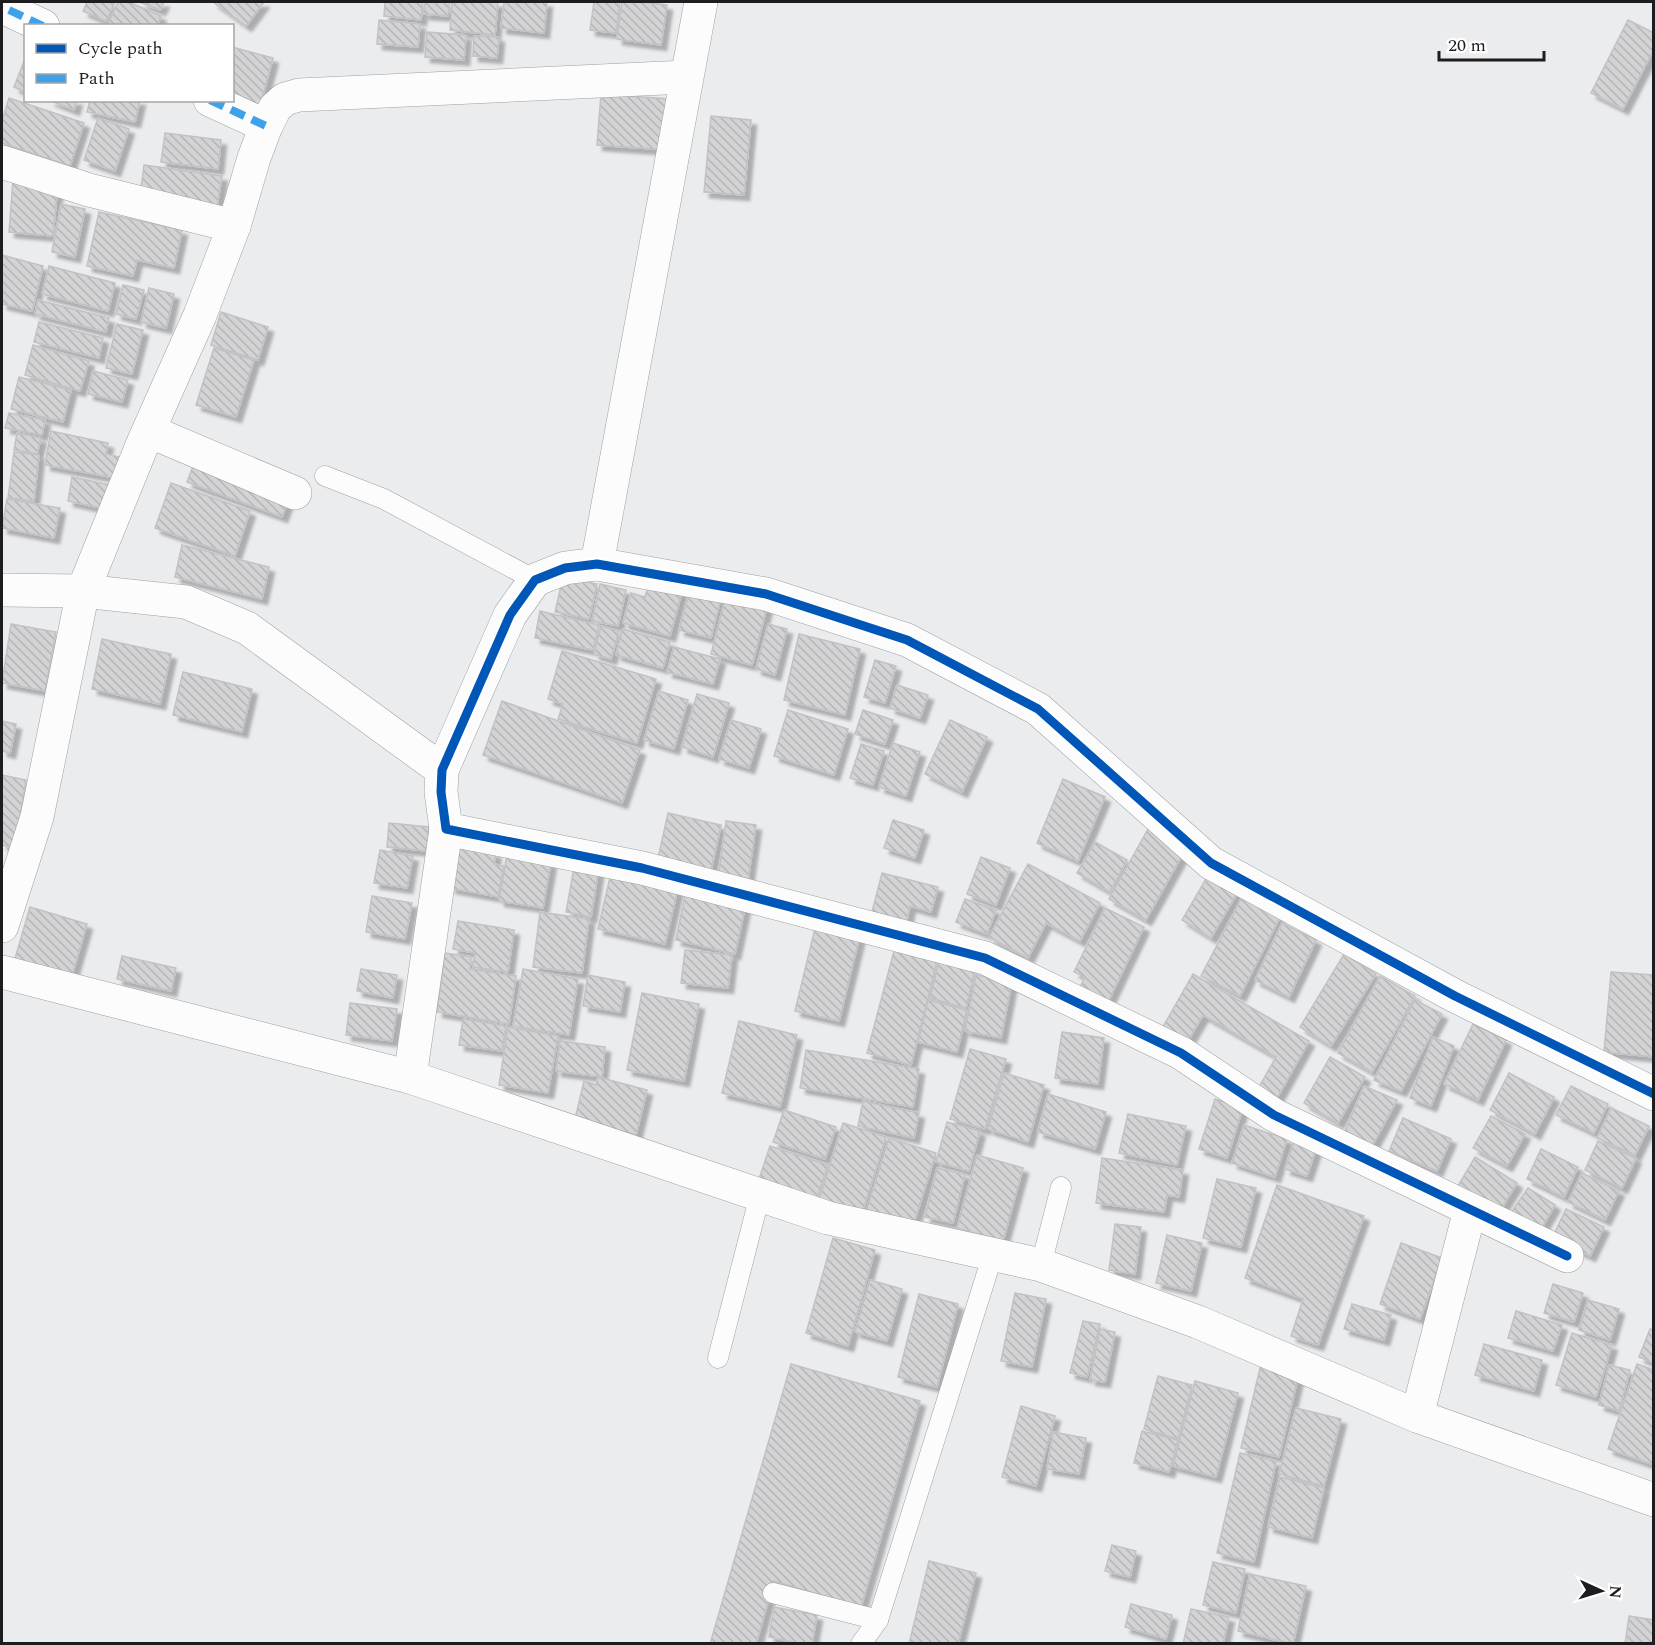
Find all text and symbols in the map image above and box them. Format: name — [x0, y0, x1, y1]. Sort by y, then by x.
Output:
legend — [24, 24, 234, 102]
scale bar — [1439, 24, 1544, 62]
text: 20 m — [1448, 32, 1486, 59]
text: Cycle path — [78, 35, 163, 62]
text: Path — [78, 65, 115, 92]
north arrow — [1571, 1561, 1631, 1621]
text: N — [1603, 1585, 1627, 1599]

